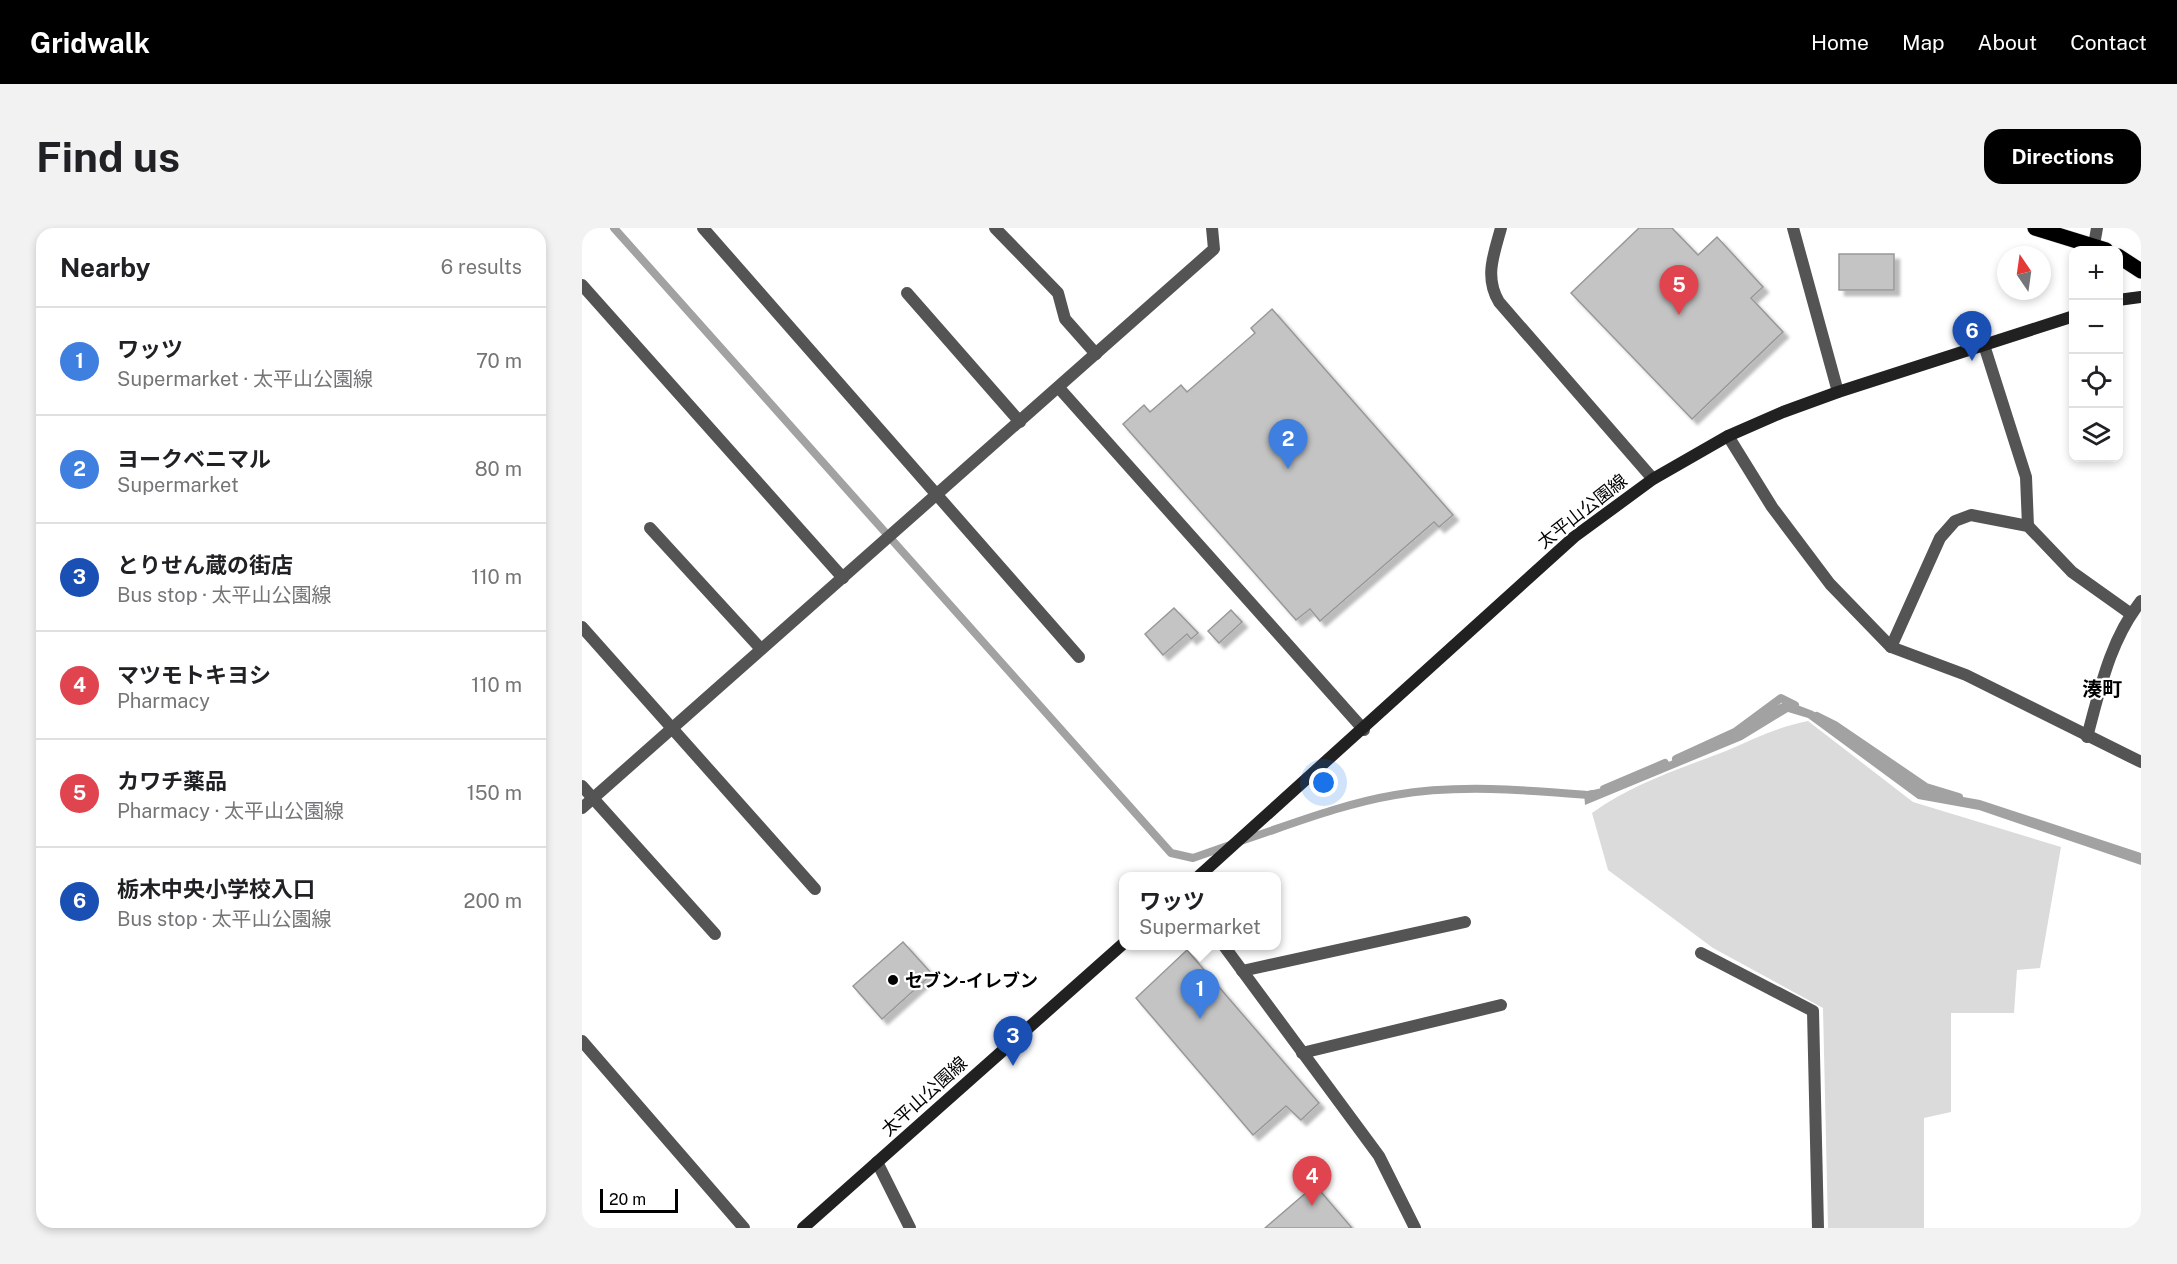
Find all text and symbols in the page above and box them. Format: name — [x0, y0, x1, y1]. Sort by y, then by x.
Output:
text: Gridwalk — [30, 26, 150, 59]
text: Home — [1811, 30, 1869, 55]
text: Map — [1902, 30, 1945, 55]
text: About — [1978, 30, 2037, 55]
text: Contact — [2070, 30, 2147, 55]
button: Directions — [1984, 129, 2141, 184]
text: Find us — [36, 132, 180, 181]
north arrow — [1997, 246, 2051, 300]
map controls — [2069, 246, 2123, 462]
button: + — [2069, 246, 2123, 300]
text: Nearby — [60, 252, 150, 283]
text: 6 results — [441, 255, 522, 279]
pin: 5 — [1660, 266, 1698, 315]
button: − — [2069, 300, 2123, 354]
pin: 6 — [1952, 312, 1992, 361]
text: ワッツ — [117, 336, 183, 362]
text: 1 — [75, 349, 84, 373]
text: 70 m — [476, 349, 522, 373]
button: locate — [2069, 354, 2123, 408]
text: Supermarket · 太平山公園線 — [117, 367, 373, 391]
button: layers — [2069, 408, 2123, 462]
pin: 2 — [1268, 420, 1308, 469]
text: ヨークベニマル — [117, 446, 271, 472]
text: 2 — [73, 457, 86, 481]
text: 80 m — [475, 457, 522, 481]
street label: 太平山公園線 — [1533, 469, 1631, 553]
text: Supermarket — [117, 473, 239, 497]
text: とりせん蔵の街店 — [117, 552, 293, 578]
text: 3 — [73, 565, 86, 589]
text: 110 m — [471, 565, 522, 589]
text: Bus stop · 太平山公園線 — [117, 583, 332, 607]
text: マツモトキヨシ — [117, 662, 271, 688]
text: 4 — [73, 673, 86, 697]
text: 110 m — [471, 673, 522, 697]
district label: 湊町 — [2082, 677, 2122, 701]
text: Pharmacy — [117, 689, 210, 713]
text: カワチ薬品 — [117, 768, 227, 794]
your location — [1309, 768, 1338, 797]
text: 5 — [73, 781, 86, 805]
text: 150 m — [467, 781, 522, 805]
text: Pharmacy · 太平山公園線 — [117, 799, 344, 823]
popup — [1119, 872, 1281, 950]
text: 栃木中央小学校入口 — [117, 876, 315, 902]
text: ワッツ — [1139, 888, 1205, 914]
text: 6 — [73, 889, 86, 913]
text: 200 m — [464, 889, 522, 913]
text: Bus stop · 太平山公園線 — [117, 907, 332, 931]
text: Supermarket — [1139, 915, 1261, 939]
place label: セブン-イレブン — [905, 970, 1038, 991]
pin: 1 — [1180, 970, 1220, 1019]
marker: セブン-イレブン — [886, 973, 900, 987]
pin: 3 — [994, 1016, 1032, 1066]
street label: 太平山公園線 — [877, 1052, 971, 1140]
pin: 4 — [1292, 1156, 1332, 1206]
scale bar — [600, 1186, 678, 1214]
text: 20 m — [609, 1190, 646, 1209]

